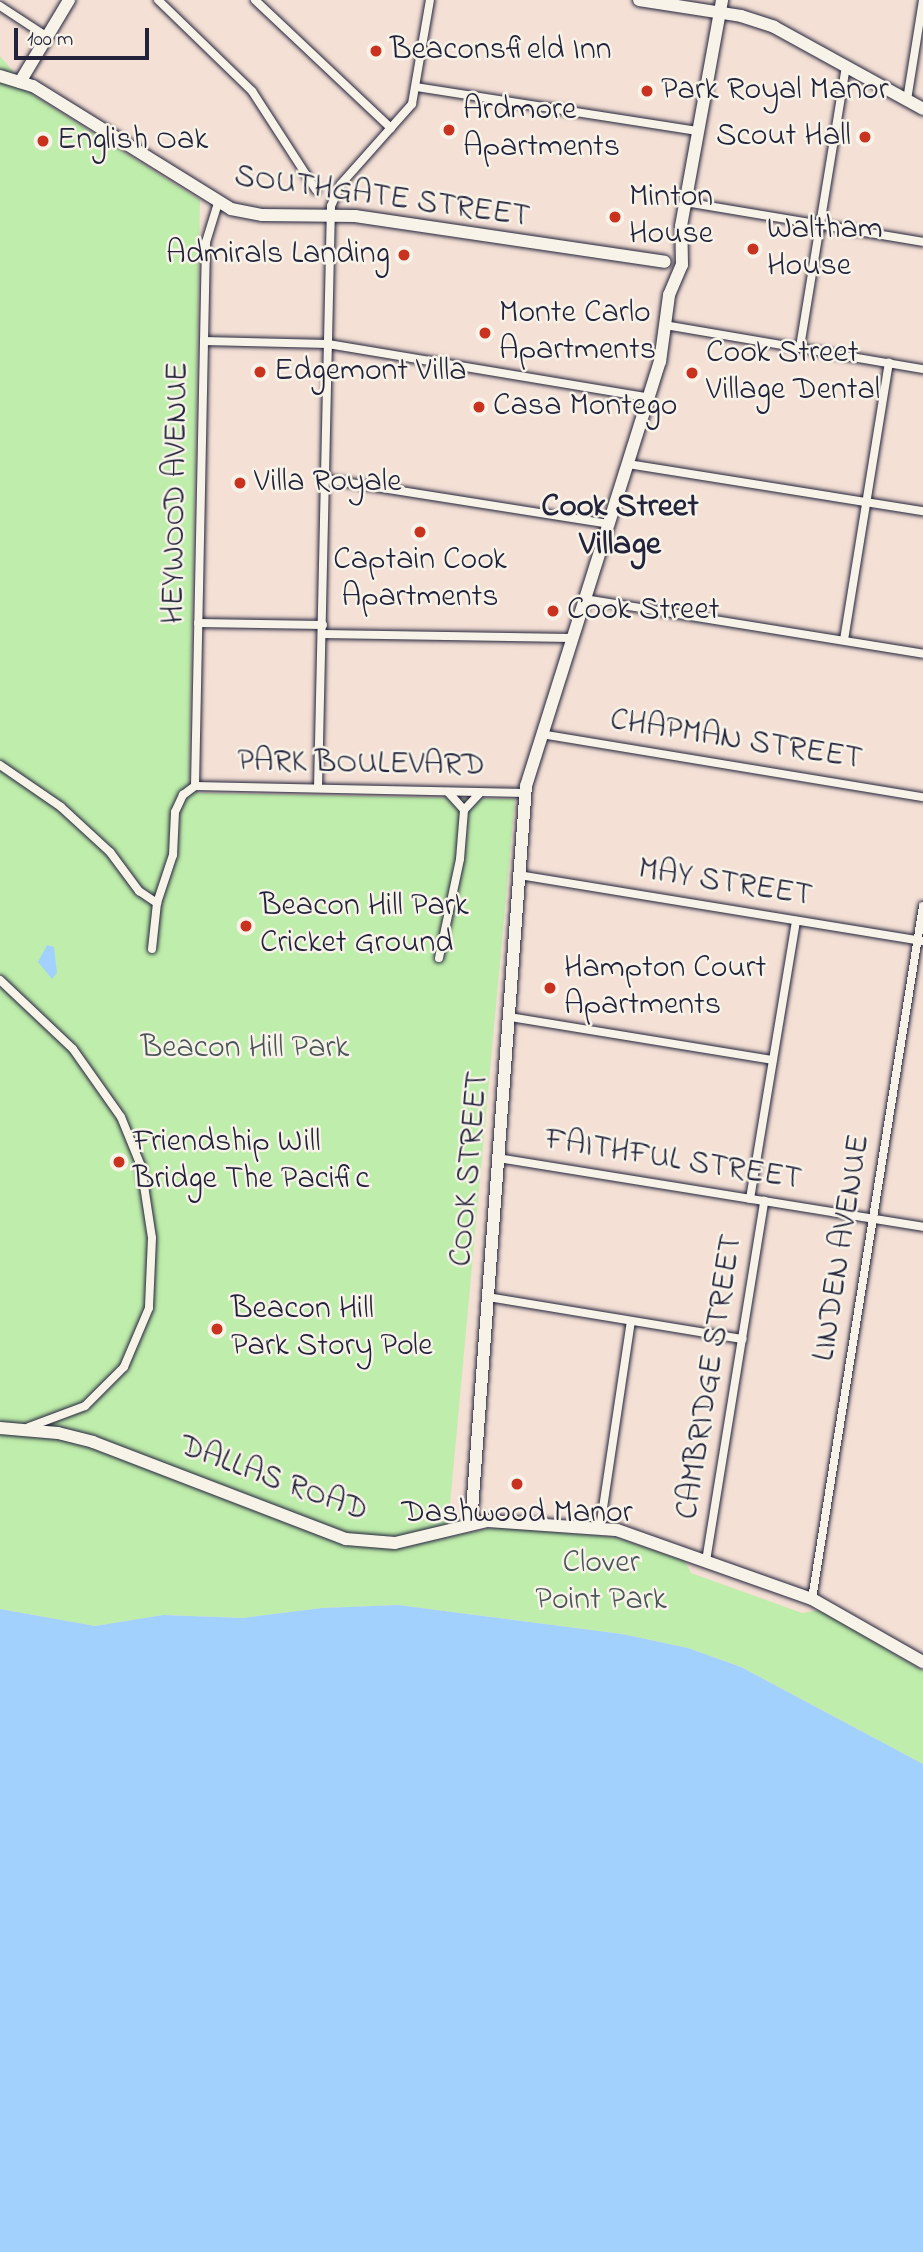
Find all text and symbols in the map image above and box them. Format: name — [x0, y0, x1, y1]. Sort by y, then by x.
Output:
scale bar — [18, 14, 152, 58]
text: 100 m — [27, 25, 73, 55]
place label: Beaconsfield Inn — [390, 32, 611, 70]
marker: Beaconsfield Inn — [368, 43, 384, 59]
place label: Park Royal Manor — [661, 72, 889, 110]
marker: Park Royal Manor — [639, 83, 655, 99]
place label: Ardmore Apartments — [463, 93, 620, 168]
place label: Scout Hall — [716, 118, 851, 156]
place label: English Oak — [57, 122, 208, 160]
marker: Ardmore Apartments — [441, 122, 457, 138]
marker: Scout Hall — [857, 129, 873, 145]
marker: English Oak — [35, 133, 51, 149]
street label: SOUTHGATE STREET — [232, 158, 532, 238]
place label: Minton House — [629, 180, 713, 255]
marker: Minton House — [607, 209, 623, 225]
place label: Waltham House — [767, 212, 883, 287]
place label: Admirals Landing — [166, 236, 390, 274]
marker: Waltham House — [745, 241, 761, 257]
marker: Admirals Landing — [396, 247, 412, 263]
place label: Monte Carlo Apartments — [499, 296, 656, 371]
marker: Monte Carlo Apartments — [477, 325, 493, 341]
place label: Cook Street Village Dental — [706, 336, 880, 411]
place label: Edgemont Villa — [274, 353, 467, 391]
street label: HEYWOOD AVENUE — [156, 362, 198, 624]
marker: Edgemont Villa — [252, 364, 268, 380]
marker: Cook Street Village Dental — [684, 365, 700, 381]
place label: Casa Montego — [493, 388, 677, 426]
marker: Casa Montego — [471, 399, 487, 415]
place label: Villa Royale — [254, 464, 402, 502]
marker: Villa Royale — [232, 475, 248, 491]
district label: Cook Street Village — [541, 488, 699, 566]
marker: Captain Cook Apartments — [412, 524, 428, 540]
place label: Captain Cook Apartments — [333, 543, 507, 618]
place label: Cook Street — [567, 592, 720, 630]
marker: Cook Street — [545, 603, 561, 619]
street label: CHAPMAN STREET — [607, 702, 865, 780]
street label: PARK BOULEVARD — [237, 744, 485, 786]
street label: MAY STREET — [635, 851, 815, 917]
place label: Beacon Hill Park Cricket Ground — [260, 889, 469, 964]
marker: Beacon Hill Park Cricket Ground — [238, 918, 254, 934]
place label: Hampton Court Apartments — [564, 951, 766, 1026]
marker: Hampton Court Apartments — [542, 980, 558, 996]
park label: Beacon Hill Park — [141, 1030, 349, 1068]
street label: COOK STREET — [443, 1070, 499, 1268]
street label: FAITHFUL STREET — [542, 1122, 804, 1200]
place label: Friendship Will Bridge The Pacific — [133, 1125, 369, 1200]
street label: LINDEN AVENUE — [806, 1132, 880, 1364]
marker: Friendship Will Bridge The Pacific — [111, 1154, 127, 1170]
street label: CAMBRIDGE STREET — [670, 1232, 752, 1522]
place label: Beacon Hill Park Story Pole — [231, 1292, 432, 1367]
marker: Beacon Hill Park Story Pole — [209, 1321, 225, 1337]
street label: DALLAS ROAD — [174, 1428, 372, 1532]
marker: Dashwood Manor — [509, 1476, 525, 1492]
place label: Dashwood Manor — [401, 1495, 633, 1533]
park label: Clover Point Park — [535, 1546, 667, 1621]

